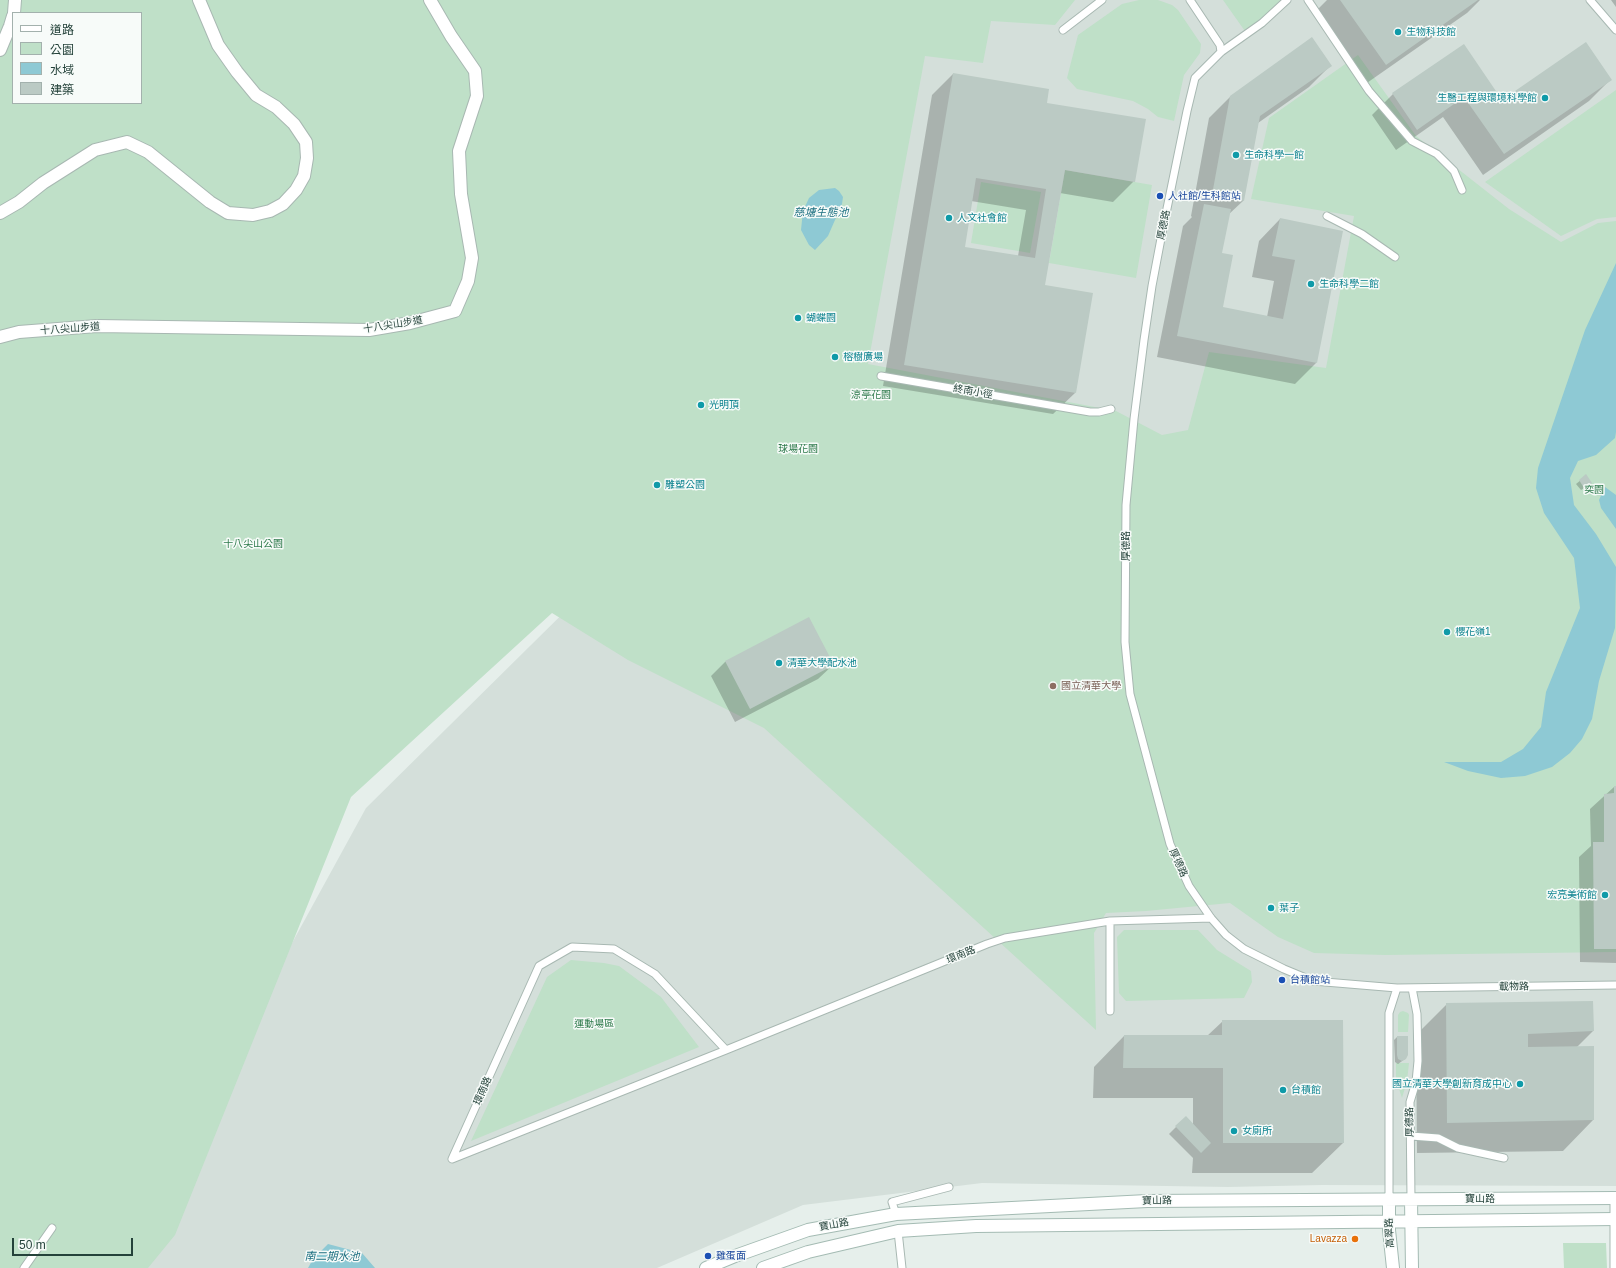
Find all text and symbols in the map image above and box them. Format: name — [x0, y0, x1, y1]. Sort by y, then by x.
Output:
legend — [12, 12, 142, 104]
text: 道路 — [50, 23, 74, 37]
place label: 生物科技館 — [1406, 26, 1456, 38]
marker: 生物科技館 — [1393, 27, 1403, 37]
text: 公園 — [50, 43, 74, 57]
text: 水域 — [50, 63, 74, 77]
text: 建築 — [50, 83, 74, 97]
place label: 生醫工程與環境科學館 — [1437, 92, 1537, 104]
marker: 生醫工程與環境科學館 — [1540, 93, 1550, 103]
place label: 生命科學一館 — [1244, 149, 1304, 161]
marker: 生命科學一館 — [1231, 150, 1241, 160]
place label: 人社館/生科館站 — [1168, 190, 1241, 202]
marker: 人社館/生科館站 — [1155, 191, 1165, 201]
water label: 慈塘生態池 — [794, 206, 848, 220]
street label: 厚德路 — [1155, 209, 1173, 241]
place label: 人文社會館 — [957, 212, 1007, 224]
marker: 人文社會館 — [944, 213, 954, 223]
place label: 生命科學二館 — [1319, 278, 1379, 290]
marker: 生命科學二館 — [1306, 279, 1316, 289]
place label: 蝴蝶園 — [806, 312, 836, 324]
marker: 蝴蝶園 — [793, 313, 803, 323]
street label: 十八尖山步道 — [362, 314, 424, 336]
street label: 十八尖山步道 — [40, 321, 100, 337]
place label: 榕樹廣場 — [843, 351, 883, 363]
marker: 榕樹廣場 — [830, 352, 840, 362]
street label: 終南小徑 — [952, 383, 994, 401]
park label: 涼亭花園 — [851, 389, 891, 401]
place label: 光明頂 — [709, 399, 739, 411]
marker: 光明頂 — [696, 400, 706, 410]
park label: 球場花園 — [778, 443, 818, 455]
place label: 雕塑公園 — [665, 479, 705, 491]
marker: 雕塑公園 — [652, 480, 662, 490]
park label: 奕園 — [1584, 484, 1604, 496]
street label: 厚德路 — [1120, 531, 1132, 561]
park label: 十八尖山公園 — [223, 538, 283, 550]
place label: 櫻花嶺1 — [1455, 626, 1491, 638]
marker: 櫻花嶺1 — [1442, 627, 1452, 637]
place label: 清華大學配水池 — [787, 657, 857, 669]
marker: 清華大學配水池 — [774, 658, 784, 668]
place label: 國立清華大學 — [1061, 680, 1121, 692]
marker: 國立清華大學 — [1048, 681, 1058, 691]
street label: 厚德路 — [1166, 847, 1190, 879]
place label: 宏亮美術館 — [1547, 889, 1597, 901]
marker: 宏亮美術館 — [1600, 890, 1610, 900]
place label: 葉子 — [1279, 902, 1299, 914]
marker: 葉子 — [1266, 903, 1276, 913]
street label: 環南路 — [945, 944, 977, 966]
place label: 台積館站 — [1290, 974, 1330, 986]
marker: 台積館站 — [1277, 975, 1287, 985]
street label: 載物路 — [1499, 981, 1529, 993]
park label: 運動場區 — [574, 1018, 614, 1030]
street label: 環南路 — [471, 1075, 495, 1107]
place label: 國立清華大學創新育成中心 — [1392, 1078, 1512, 1090]
marker: 國立清華大學創新育成中心 — [1515, 1079, 1525, 1089]
place label: 台積館 — [1291, 1084, 1321, 1096]
marker: 台積館 — [1278, 1085, 1288, 1095]
street label: 厚德路 — [1404, 1107, 1416, 1137]
place label: 女廁所 — [1242, 1125, 1272, 1137]
marker: 女廁所 — [1229, 1126, 1239, 1136]
street label: 寶山路 — [1465, 1193, 1495, 1205]
street label: 寶山路 — [1142, 1195, 1172, 1207]
street label: 寶山路 — [818, 1216, 850, 1234]
street label: 高翠路 — [1383, 1218, 1397, 1248]
scale bar — [14, 1230, 135, 1256]
place label: Lavazza — [1310, 1233, 1347, 1245]
marker: Lavazza — [1350, 1234, 1360, 1244]
text: 50 m — [19, 1238, 46, 1252]
water label: 南二期水池 — [305, 1250, 359, 1264]
place label: 雞蛋面 — [716, 1250, 746, 1262]
marker: 雞蛋面 — [703, 1251, 713, 1261]

